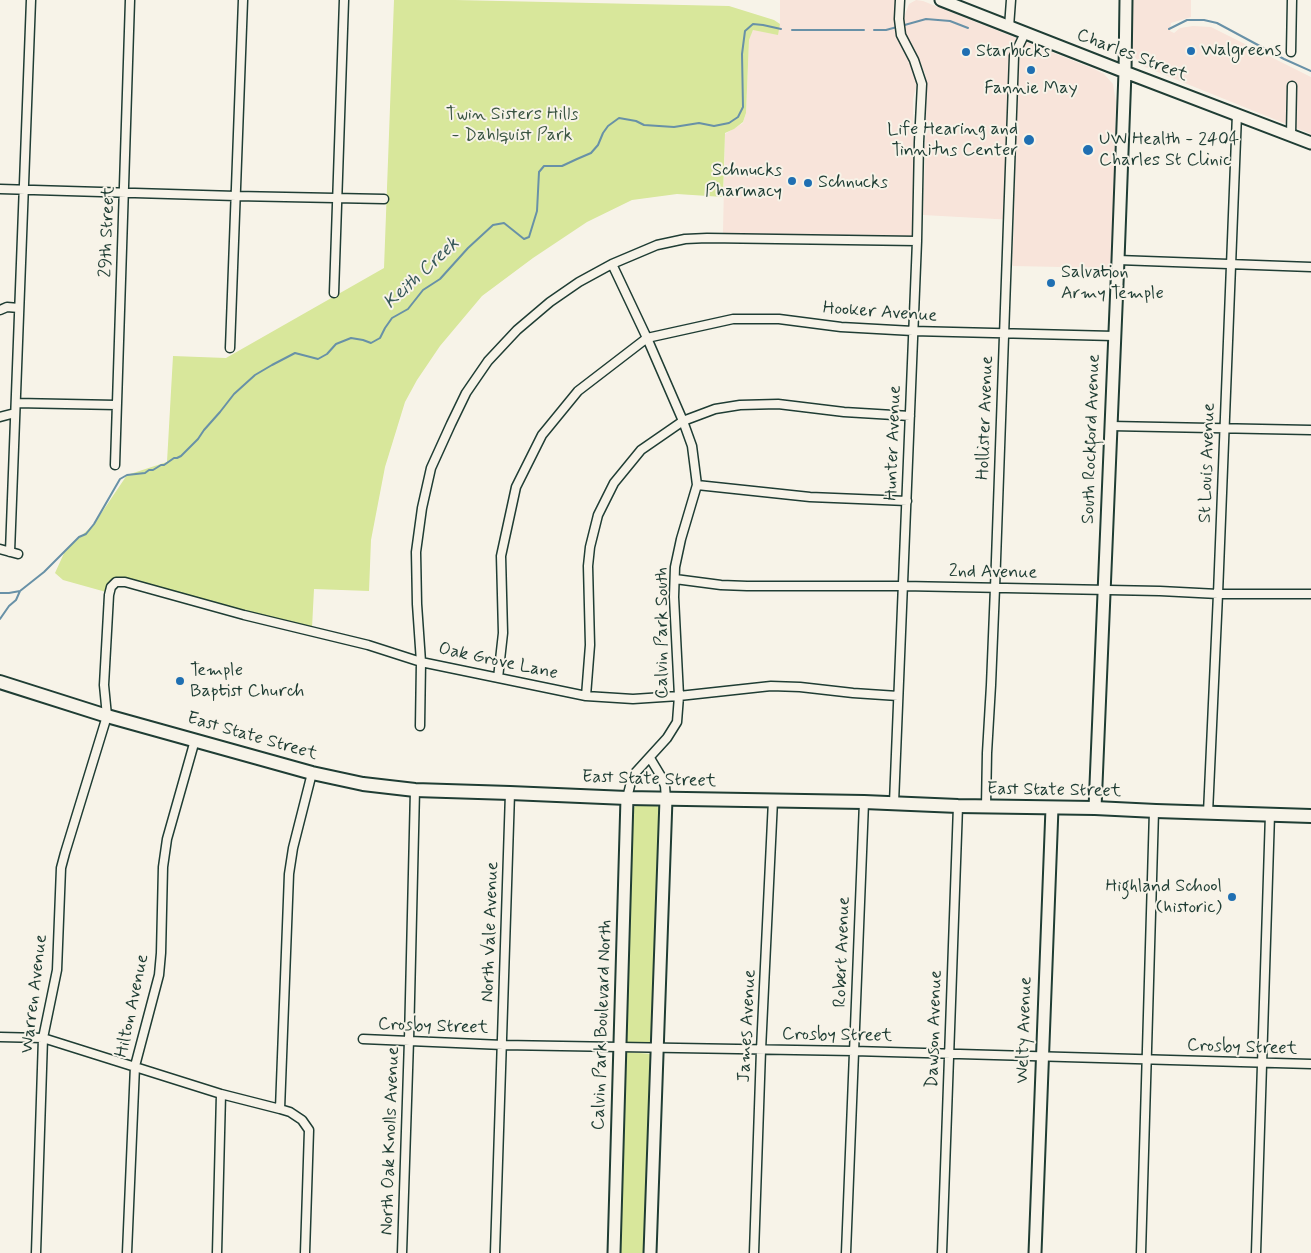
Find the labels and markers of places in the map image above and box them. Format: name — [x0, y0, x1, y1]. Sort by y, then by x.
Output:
place label: Walgreens — [1201, 40, 1282, 62]
place label: Starbucks — [976, 41, 1050, 63]
marker: Walgreens — [1185, 45, 1197, 57]
marker: Starbucks — [960, 46, 972, 58]
marker: Fannie May — [1025, 64, 1037, 76]
place label: Fannie May — [984, 78, 1078, 100]
place label: Life Hearing and Tinnitus Center — [887, 119, 1018, 162]
place label: UW Health - 2404 Charles St Clinic — [1099, 129, 1239, 172]
marker: Life Hearing and Tinnitus Center — [1022, 133, 1036, 147]
marker: UW Health - 2404 Charles St Clinic — [1081, 143, 1095, 157]
place label: Schnucks Pharmacy — [705, 160, 782, 202]
place label: Schnucks — [818, 172, 888, 194]
marker: Schnucks Pharmacy — [786, 175, 798, 187]
marker: Schnucks — [802, 177, 814, 189]
place label: Salvation Army Temple — [1061, 262, 1164, 304]
marker: Salvation Army Temple — [1045, 277, 1057, 289]
place label: Temple Baptist Church — [190, 660, 304, 702]
marker: Temple Baptist Church — [174, 675, 186, 687]
place label: Highland School (historic) — [1105, 876, 1222, 919]
marker: Highland School (historic) — [1226, 891, 1238, 903]

